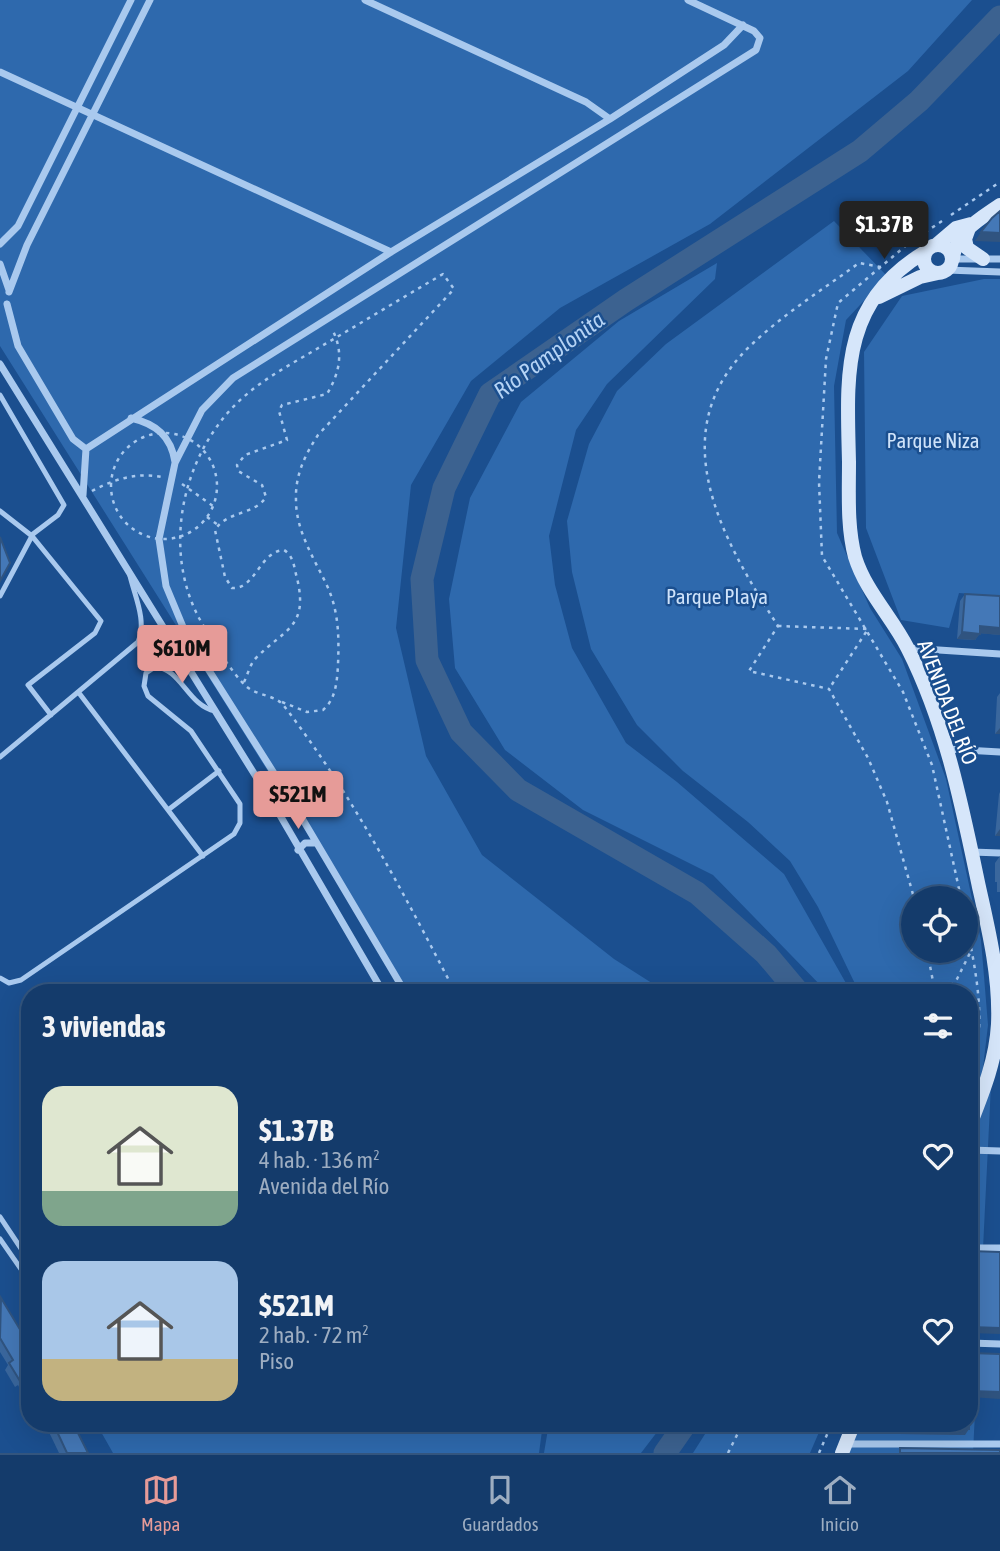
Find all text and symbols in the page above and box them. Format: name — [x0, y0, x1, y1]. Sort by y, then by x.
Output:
pin: $1.37B — [827, 202, 941, 261]
text: $1.37B — [855, 211, 913, 237]
water label: Río Pamplonita — [489, 306, 609, 404]
park label: Parque Niza — [887, 428, 979, 452]
park label: Parque Playa — [666, 584, 768, 608]
pin: $610M — [133, 626, 231, 685]
text: $610M — [153, 635, 211, 661]
street label: AVENIDA DEL RÍO — [913, 636, 983, 768]
pin: $521M — [249, 772, 347, 831]
text: $521M — [269, 781, 327, 807]
map controls — [901, 886, 978, 963]
button: locate — [901, 886, 978, 963]
icon: filters — [919, 1007, 957, 1045]
text: 3 viviendas — [42, 1009, 166, 1043]
text: $1.37B — [259, 1113, 333, 1147]
icon: home — [98, 1114, 182, 1198]
icon: heart — [919, 1137, 957, 1175]
text: 4 hab. · 136 m² — [259, 1147, 380, 1173]
text: Avenida del Río — [259, 1173, 389, 1199]
text: $521M — [259, 1288, 334, 1322]
icon: home — [98, 1289, 182, 1373]
icon: heart — [919, 1312, 957, 1350]
text: 2 hab. · 72 m² — [259, 1322, 369, 1348]
text: Piso — [259, 1348, 294, 1374]
tab: Mapa — [141, 1471, 180, 1535]
tab: Guardados — [462, 1471, 538, 1535]
tab: Inicio — [820, 1471, 859, 1535]

